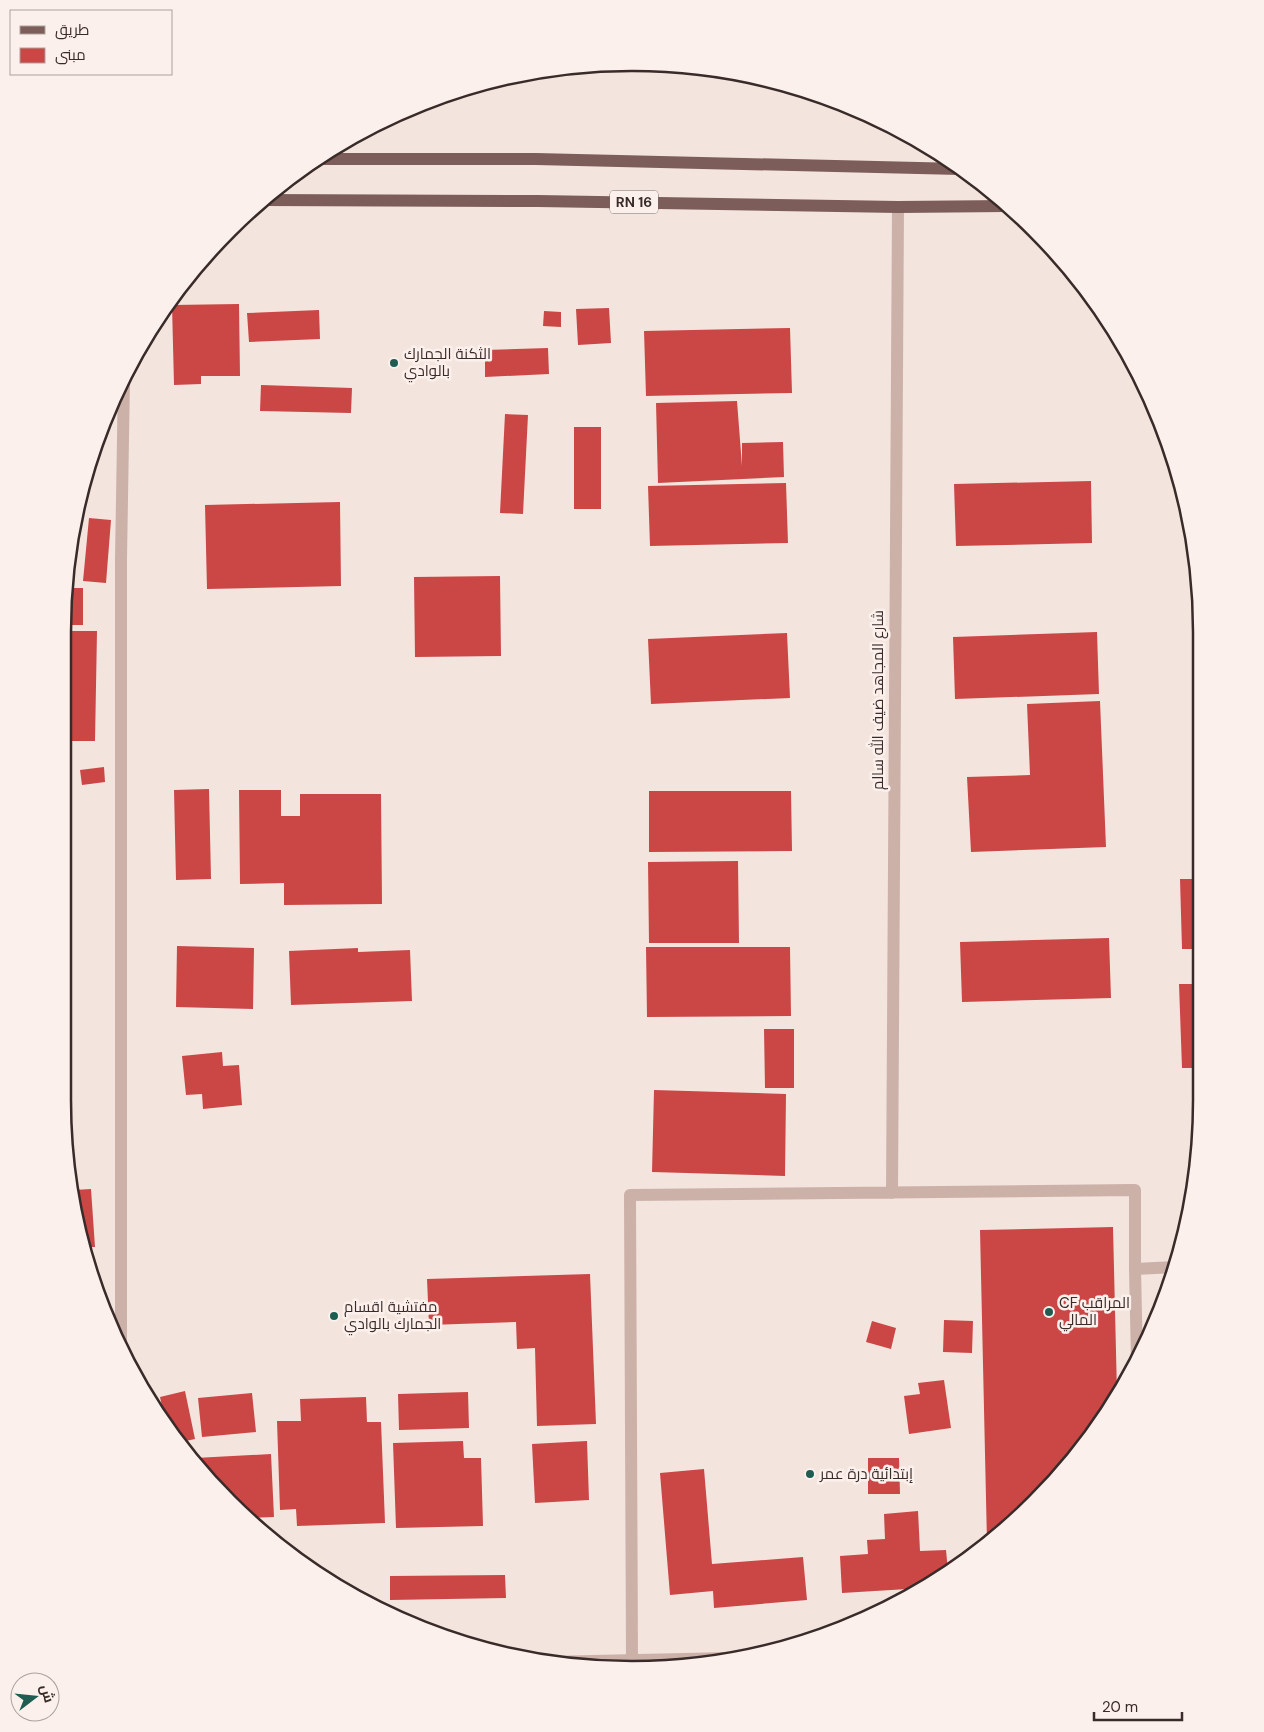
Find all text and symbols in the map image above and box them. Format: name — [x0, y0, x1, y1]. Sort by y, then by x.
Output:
legend — [10, 10, 172, 75]
text: طريق — [55, 20, 89, 40]
text: مبنى — [55, 45, 86, 65]
road number: RN 16 — [610, 190, 658, 213]
place label: الثكنة الجمارك بالوادي — [404, 344, 491, 383]
marker: الثكنة الجمارك بالوادي — [388, 357, 400, 369]
street label: شارع المجاهد ضيف الله سالم — [868, 610, 889, 790]
place label: CF المراقب المالي — [1059, 1293, 1130, 1332]
place label: مفتشية اقسام الجمارك بالوادي — [344, 1297, 441, 1336]
marker: CF المراقب المالي — [1043, 1306, 1055, 1318]
marker: مفتشية اقسام الجمارك بالوادي — [328, 1310, 340, 1322]
place label: إبتدائية درة عمر — [819, 1464, 913, 1484]
marker: إبتدائية درة عمر — [804, 1468, 816, 1480]
north arrow — [10, 1672, 60, 1722]
text: ش — [36, 1682, 59, 1705]
scale bar — [1094, 1690, 1182, 1722]
text: 20 m — [1102, 1697, 1138, 1717]

